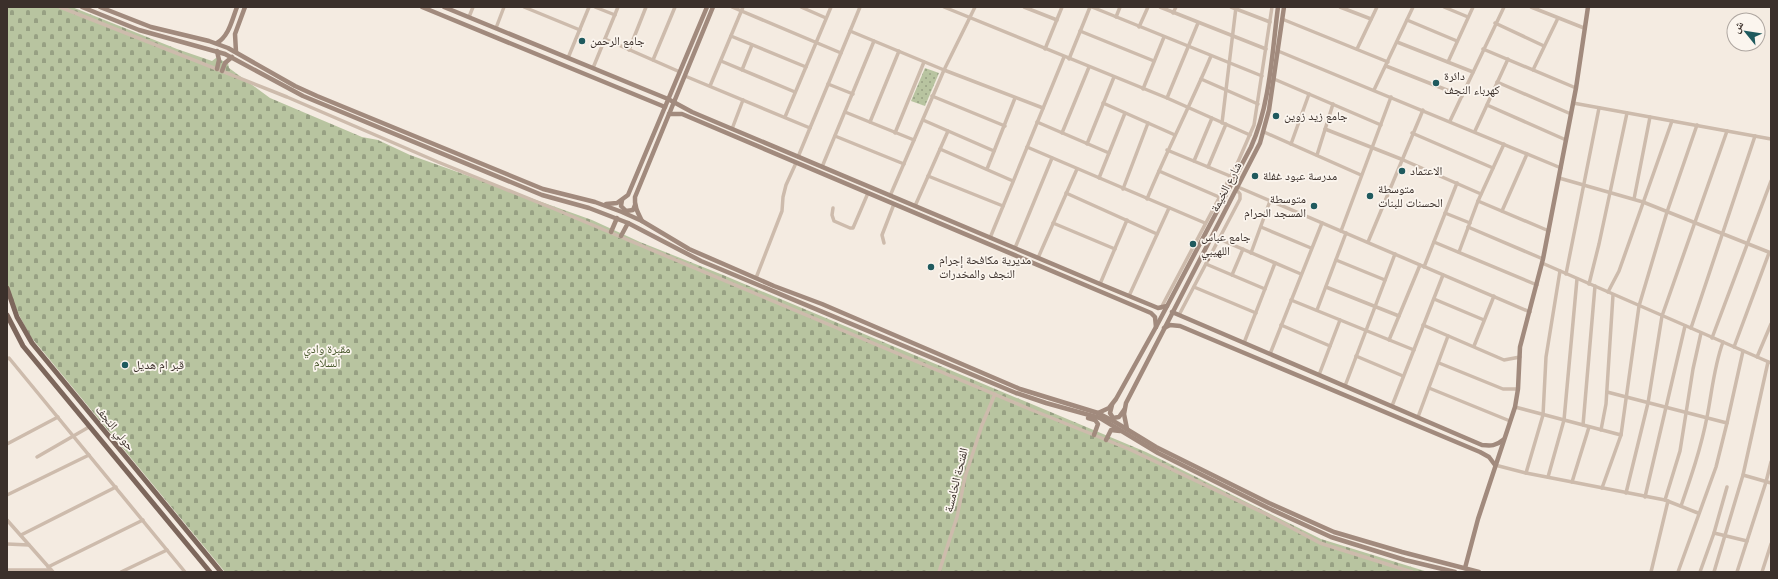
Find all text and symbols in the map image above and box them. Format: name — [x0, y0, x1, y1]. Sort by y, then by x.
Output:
north arrow — [1726, 12, 1766, 52]
text: ش — [1729, 19, 1747, 36]
place label: جامع الرحمن — [590, 34, 645, 48]
marker: جامع الرحمن — [577, 36, 587, 46]
place label: دائرة كهرباء النجف — [1444, 69, 1500, 97]
marker: دائرة كهرباء النجف — [1431, 78, 1441, 88]
place label: جامع زيد زوين — [1284, 109, 1348, 123]
marker: جامع زيد زوين — [1271, 111, 1281, 121]
street label: شارع الخيمة — [1208, 160, 1245, 215]
place label: الاعتماد — [1410, 164, 1443, 178]
marker: الاعتماد — [1397, 166, 1407, 176]
place label: مدرسة عبود غفلة — [1263, 169, 1337, 183]
marker: مدرسة عبود غفلة — [1250, 171, 1260, 181]
place label: متوسطة الحسنات للبنات — [1378, 182, 1443, 210]
marker: متوسطة الحسنات للبنات — [1365, 191, 1375, 201]
place label: متوسطة المسجد الحرام — [1244, 192, 1306, 221]
marker: متوسطة المسجد الحرام — [1309, 201, 1319, 211]
place label: جامع عباس اللهيبي — [1201, 230, 1251, 261]
marker: جامع عباس اللهيبي — [1188, 239, 1198, 249]
place label: مديرية مكافحة إجرام النجف والمخدرات — [939, 253, 1031, 281]
marker: مديرية مكافحة إجرام النجف والمخدرات — [926, 262, 936, 272]
park label: مقبرة وادي السلام — [303, 342, 351, 371]
place label: قبر ام هديل — [133, 358, 184, 373]
marker: قبر ام هديل — [120, 360, 130, 370]
street label: حولي النجف — [90, 403, 138, 455]
street label: الفتحة الخامسة — [941, 446, 971, 514]

